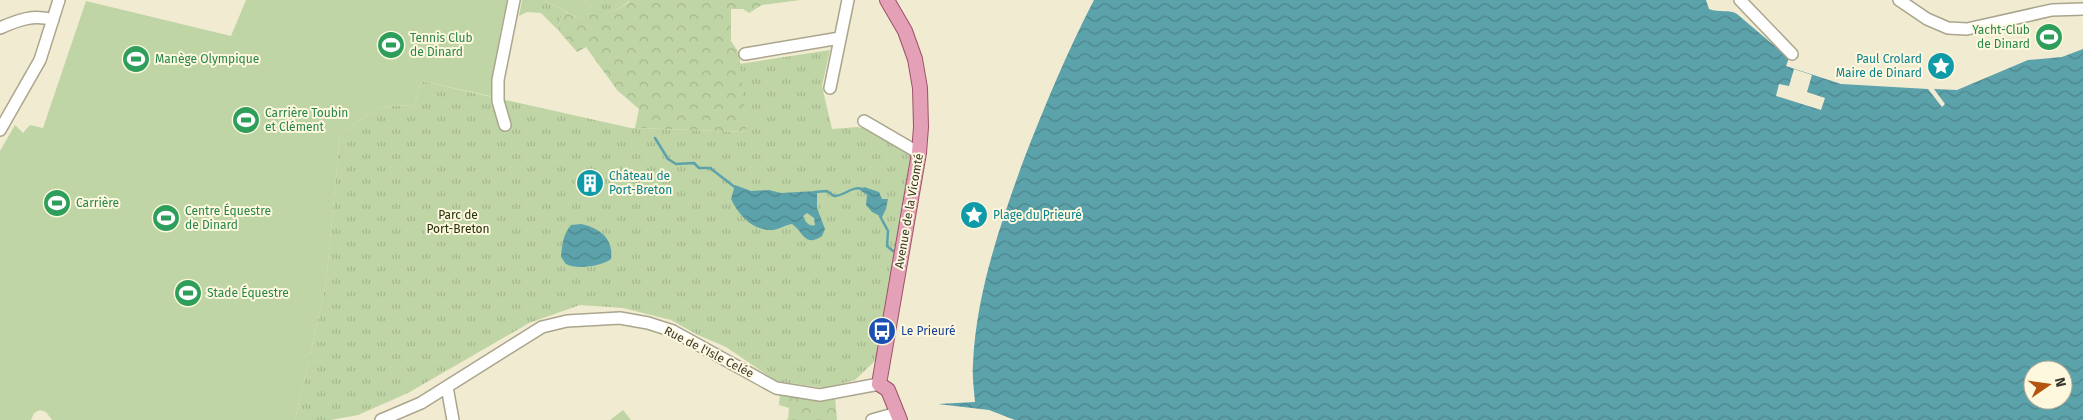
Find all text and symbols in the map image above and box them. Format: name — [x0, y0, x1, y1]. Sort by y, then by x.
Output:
sports icon: Yacht-Club de Dinard — [2034, 22, 2064, 52]
place label: Yacht-Club de Dinard — [1972, 23, 2030, 51]
sports icon: Tennis Club de Dinard — [376, 30, 406, 60]
place label: Tennis Club de Dinard — [410, 31, 473, 59]
sports icon: Manège Olympique — [121, 44, 151, 74]
place icon: Paul Crolard Maire de Dinard — [1926, 51, 1956, 81]
place label: Manège Olympique — [155, 52, 259, 66]
place label: Paul Crolard Maire de Dinard — [1836, 52, 1922, 80]
sports icon: Carrière Toubin et Clément — [231, 105, 261, 135]
place label: Carrière Toubin et Clément — [265, 106, 348, 134]
street label: Avenue de la Vicomté — [892, 152, 926, 270]
building icon: Château de Port-Breton — [575, 168, 605, 198]
place label: Château de Port-Breton — [609, 169, 672, 197]
sports icon: Carrière — [42, 188, 72, 218]
place label: Carrière — [76, 196, 119, 210]
place icon: Plage du Prieuré — [959, 200, 989, 230]
sports icon: Centre Équestre de Dinard — [151, 203, 181, 233]
place label: Centre Équestre de Dinard — [185, 203, 271, 232]
park label: Parc de Port-Breton — [426, 208, 490, 236]
place label: Plage du Prieuré — [993, 208, 1082, 222]
sports icon: Stade Équestre — [173, 278, 203, 308]
place label: Stade Équestre — [207, 285, 289, 300]
bus stop icon: Le Prieuré — [867, 316, 897, 346]
street label: Rue de l'Isle Celée — [662, 323, 756, 381]
place label: Le Prieuré — [901, 324, 955, 338]
north arrow — [2023, 360, 2073, 410]
text: N — [2051, 376, 2070, 389]

